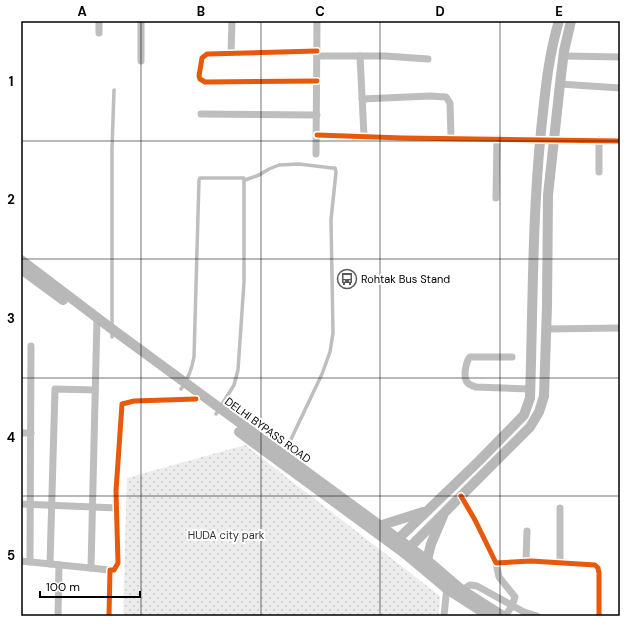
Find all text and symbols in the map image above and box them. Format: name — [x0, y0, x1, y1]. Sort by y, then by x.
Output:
text: A — [77, 3, 87, 20]
text: B — [197, 3, 205, 20]
text: C — [315, 3, 325, 20]
text: D — [435, 3, 445, 20]
text: E — [555, 3, 563, 20]
text: 1 — [9, 73, 13, 90]
text: 2 — [7, 191, 15, 208]
bus stop icon: Rohtak Bus Stand — [336, 268, 358, 290]
place label: Rohtak Bus Stand — [361, 272, 450, 286]
text: 3 — [7, 310, 15, 327]
street label: DELHI BYPASS ROAD — [222, 394, 314, 466]
text: 4 — [7, 429, 15, 446]
park label: HUDA city park — [188, 528, 265, 542]
text: 5 — [7, 547, 15, 564]
scale bar — [40, 573, 140, 599]
text: 100 m — [46, 579, 80, 595]

